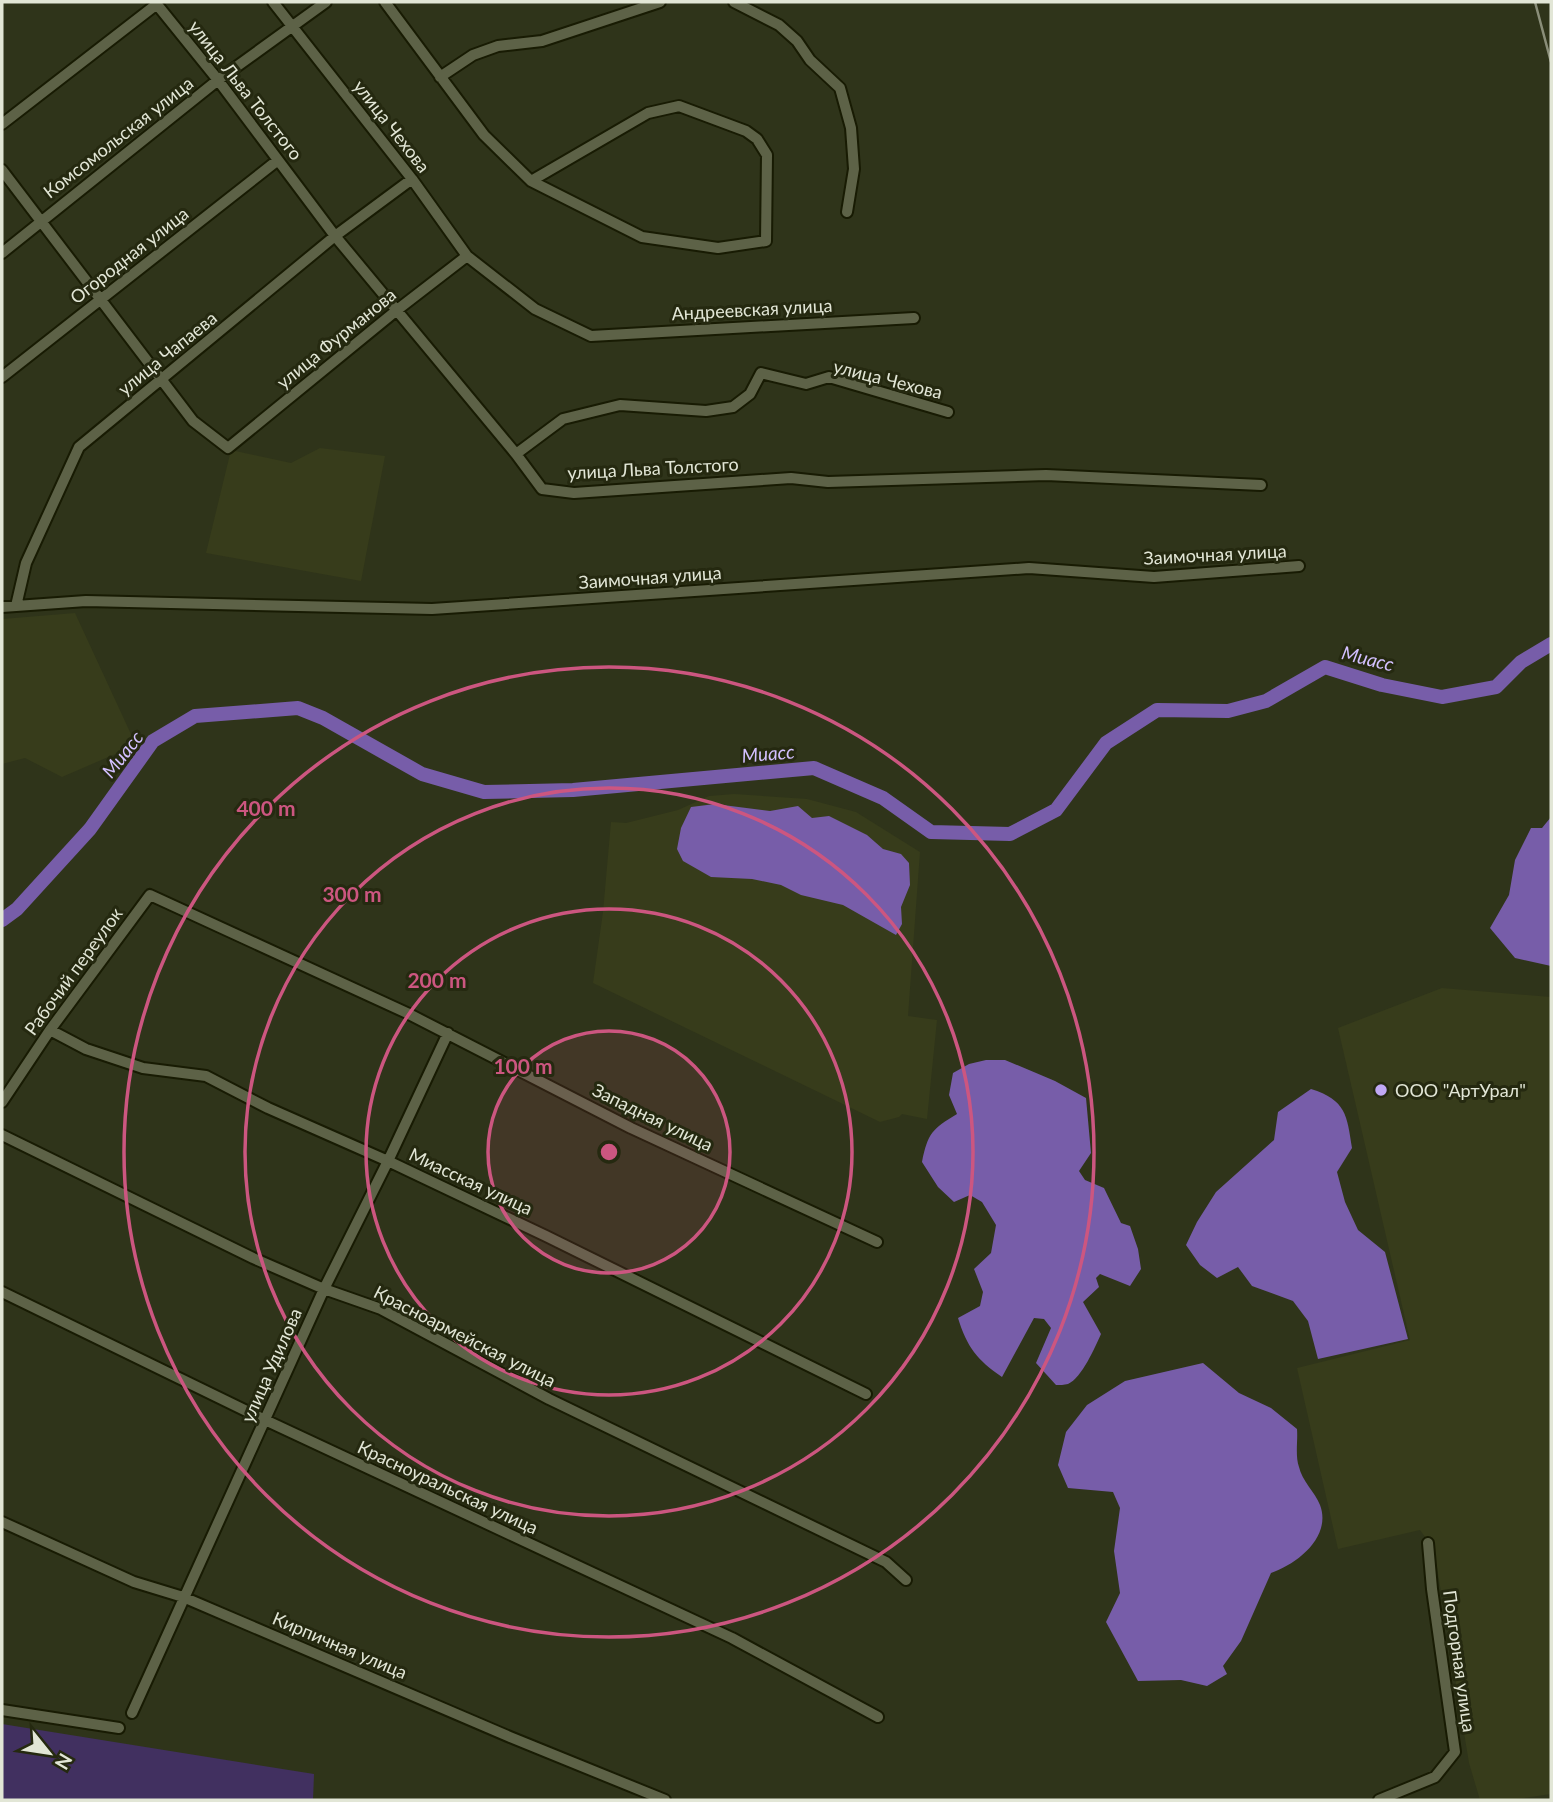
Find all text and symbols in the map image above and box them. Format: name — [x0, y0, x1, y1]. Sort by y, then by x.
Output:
street label: улица Льва Толстого — [185, 16, 307, 164]
street label: Комсомольская улица — [39, 72, 197, 202]
street label: улица Чехова — [349, 75, 435, 177]
street label: Огородная улица — [65, 202, 193, 308]
street label: улица Фурманова — [272, 283, 400, 393]
street label: Андреевская улица — [671, 294, 833, 324]
street label: улица Чапаева — [113, 306, 221, 400]
street label: улица Чехова — [831, 355, 945, 403]
street label: улица Льва Толстого — [567, 453, 739, 483]
street label: Заимочная улица — [1143, 539, 1287, 569]
street label: Заимочная улица — [578, 561, 722, 593]
water label: Миасс — [1339, 640, 1397, 676]
water label: Миасс — [97, 726, 148, 782]
water label: Миасс — [741, 739, 796, 767]
text: 400 m — [236, 795, 296, 820]
text: 300 m — [322, 881, 382, 906]
street label: Рабочий переулок — [19, 902, 127, 1039]
text: 200 m — [407, 967, 467, 992]
text: 100 m — [493, 1053, 553, 1078]
street label: Западная улица — [589, 1078, 717, 1156]
place label: ООО "АртУрал" — [1395, 1079, 1526, 1101]
marker: ООО "АртУрал" — [1373, 1082, 1389, 1098]
centre of rings — [597, 1140, 621, 1164]
street label: Миасская улица — [406, 1143, 536, 1219]
street label: Красноармейская улица — [370, 1281, 560, 1391]
street label: улица Удилова — [236, 1304, 306, 1426]
street label: Красноуральская улица — [354, 1435, 542, 1539]
street label: Подгорная улица — [1439, 1589, 1481, 1733]
street label: Кирпичная улица — [269, 1607, 411, 1683]
north arrow — [14, 1718, 84, 1788]
text: N — [51, 1750, 78, 1774]

